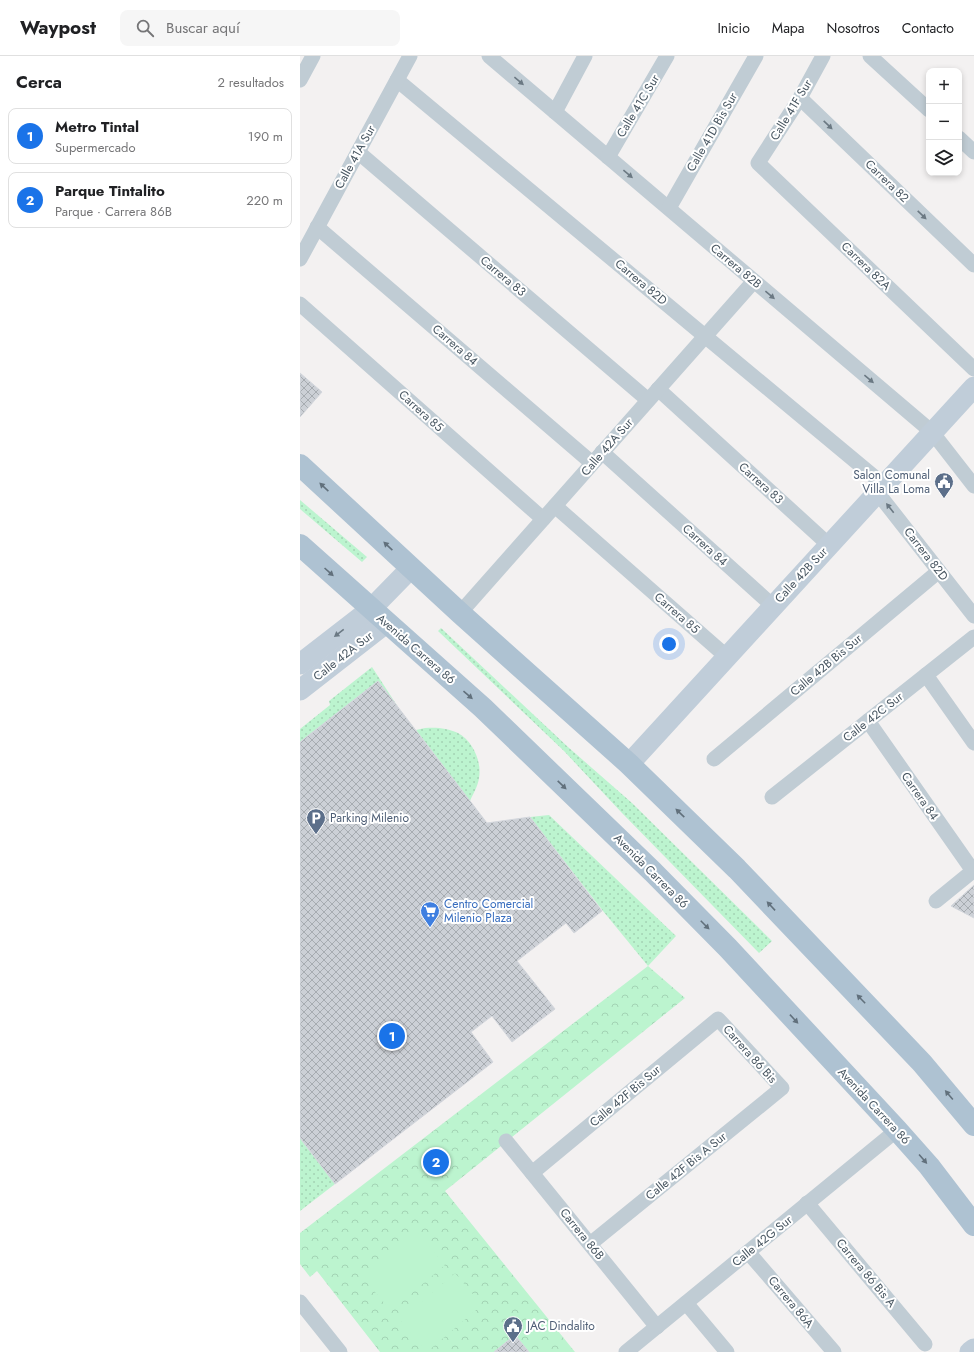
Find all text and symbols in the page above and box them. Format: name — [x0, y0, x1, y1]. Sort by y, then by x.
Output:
search box — [120, 10, 400, 46]
text: Waypost — [20, 14, 96, 41]
icon: search — [134, 17, 156, 39]
text: Buscar aquí — [166, 17, 240, 39]
text: Inicio — [717, 18, 750, 38]
text: Mapa — [772, 18, 805, 38]
text: Nosotros — [827, 18, 880, 38]
text: Contacto — [902, 18, 954, 38]
map controls — [926, 68, 962, 176]
button: + — [926, 68, 962, 104]
text: Cerca — [16, 70, 62, 94]
street label: Calle 41C Sur — [612, 70, 664, 141]
text: 2 resultados — [218, 73, 284, 92]
street label: Calle 41F Sur — [766, 75, 817, 144]
one-way arrow — [513, 77, 524, 86]
street label: Calle 41D Bis Sur — [682, 88, 742, 175]
button: − — [926, 104, 962, 140]
text: Metro Tintal — [55, 116, 139, 138]
one-way arrow — [823, 120, 833, 130]
street label: Calle 41A Sur — [330, 121, 380, 192]
text: 1 — [27, 127, 33, 146]
text: 190 m — [248, 127, 283, 146]
text: Supermercado — [55, 138, 136, 157]
button: layers — [926, 140, 962, 176]
street label: Carrera 82 — [861, 155, 913, 207]
one-way arrow — [623, 170, 634, 179]
text: Parque Tintalito — [55, 180, 165, 202]
text: 2 — [26, 191, 34, 210]
text: 220 m — [246, 191, 283, 210]
text: Parque · Carrera 86B — [55, 202, 172, 221]
one-way arrow — [917, 210, 927, 220]
street label: Carrera 82A — [837, 238, 895, 294]
street label: Carrera 82B — [707, 239, 766, 293]
street label: Carrera 83 — [476, 251, 530, 301]
street label: Carrera 82D — [611, 255, 671, 309]
one-way arrow — [765, 290, 775, 299]
street label: Carrera 84 — [428, 320, 482, 370]
one-way arrow — [864, 374, 875, 383]
street label: Carrera 85 — [395, 386, 448, 436]
street label: Calle 42A Sur — [577, 413, 638, 480]
street label: Carrera 83 — [735, 458, 788, 508]
place label: Salon Comunal Villa La Loma — [853, 466, 930, 498]
public building icon: Salon Comunal Villa La Loma — [933, 471, 955, 499]
one-way arrow — [319, 482, 329, 492]
one-way arrow — [885, 503, 894, 514]
street label: Carrera 84 — [678, 520, 732, 570]
street label: Carrera 82D — [899, 524, 953, 584]
one-way arrow — [383, 542, 393, 551]
street label: Calle 42B Sur — [770, 542, 832, 607]
one-way arrow — [324, 567, 334, 576]
street label: Carrera 85 — [650, 588, 704, 638]
street label: Avenida Carrera 86 — [373, 610, 459, 688]
street label: Calle 42A Sur — [309, 626, 377, 685]
one-way arrow — [334, 628, 345, 637]
street label: Calle 42B Bis Sur — [786, 629, 866, 700]
your location — [659, 634, 679, 654]
street label: Calle 42C Sur — [839, 687, 908, 746]
one-way arrow — [463, 690, 473, 700]
street label: Carrera 84 — [897, 768, 943, 824]
one-way arrow — [557, 780, 567, 789]
parking icon: Parking Milenio — [305, 807, 327, 835]
one-way arrow — [675, 808, 685, 818]
place label: Parking Milenio — [330, 809, 409, 827]
street label: Avenida Carrera 86 — [609, 829, 693, 913]
place label: Centro Comercial Milenio Plaza — [444, 895, 533, 927]
supermarket icon: Centro Comercial Milenio Plaza — [419, 900, 441, 928]
one-way arrow — [766, 901, 776, 911]
one-way arrow — [700, 920, 710, 930]
one-way arrow — [857, 994, 866, 1004]
one-way arrow — [789, 1014, 799, 1024]
pin: 1 — [379, 1021, 405, 1051]
street label: Carrera 86 Bis — [719, 1021, 781, 1087]
street label: Calle 42F Bis Sur — [586, 1060, 665, 1131]
street label: Avenida Carrera 86 — [834, 1064, 915, 1149]
one-way arrow — [944, 1090, 953, 1101]
street label: Calle 42F Bis A Sur — [642, 1127, 731, 1204]
pin: 2 — [423, 1147, 449, 1177]
one-way arrow — [918, 1154, 927, 1164]
street label: Carrera 86B — [556, 1204, 609, 1264]
street label: Calle 42G Sur — [728, 1210, 797, 1271]
street label: Carrera 86 Bis A — [832, 1235, 900, 1311]
street label: Carrera 86A — [764, 1272, 818, 1332]
public building icon: JAC Dindalito — [502, 1315, 524, 1343]
place label: JAC Dindalito — [525, 1317, 595, 1335]

